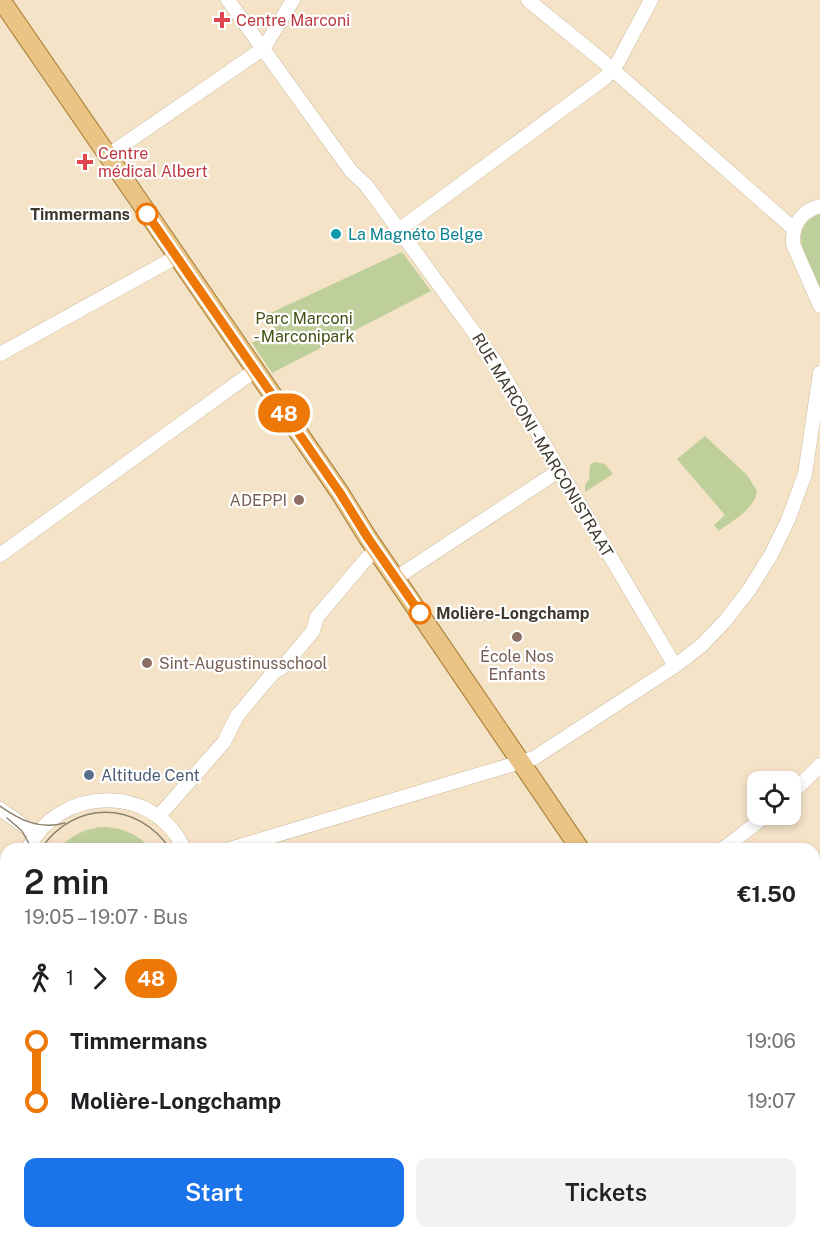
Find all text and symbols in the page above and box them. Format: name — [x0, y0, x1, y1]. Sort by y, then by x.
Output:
marker: Centre Marconi — [213, 11, 231, 29]
place label: Centre Marconi — [236, 11, 350, 30]
place label: Centre médical Albert — [98, 144, 208, 181]
marker: Centre médical Albert — [76, 153, 94, 171]
marker: Timmermans — [136, 203, 158, 225]
place label: Timmermans — [30, 205, 130, 224]
place label: La Magnéto Belge — [348, 225, 483, 244]
marker: La Magnéto Belge — [329, 227, 343, 241]
park label: Parc Marconi - Marconipark — [254, 309, 354, 346]
street label: RUE MARCONI - MARCONISTRAAT — [468, 330, 617, 561]
line badge: 48 — [257, 394, 311, 432]
text: 48 — [270, 401, 298, 426]
place label: ADEPPI — [230, 491, 287, 510]
marker: ADEPPI — [292, 493, 306, 507]
marker: Molière-Longchamp — [409, 602, 431, 624]
place label: Molière-Longchamp — [436, 604, 590, 623]
marker: École Nos Enfants — [510, 630, 524, 644]
place label: École Nos Enfants — [480, 646, 554, 684]
place label: Sint-Augustinusschool — [159, 654, 327, 673]
marker: Sint-Augustinusschool — [140, 656, 154, 670]
place label: Altitude Cent — [101, 766, 200, 785]
marker: Altitude Cent — [82, 768, 96, 782]
map controls — [747, 771, 801, 825]
button: locate — [747, 771, 801, 825]
text: 2 min — [24, 863, 109, 901]
text: €1.50 — [737, 881, 796, 907]
text: 19:05 – 19:07 · Bus — [24, 905, 188, 929]
icon: walk — [24, 962, 57, 995]
icon: forward — [83, 962, 116, 995]
text: 1 — [66, 966, 74, 990]
text: 48 — [137, 966, 165, 991]
text: Timmermans — [70, 1028, 207, 1054]
text: 19:06 — [746, 1029, 796, 1053]
text: Molière-Longchamp — [70, 1088, 281, 1114]
text: 19:07 — [747, 1089, 796, 1113]
button: Start — [24, 1158, 404, 1227]
button: Tickets — [416, 1158, 796, 1227]

